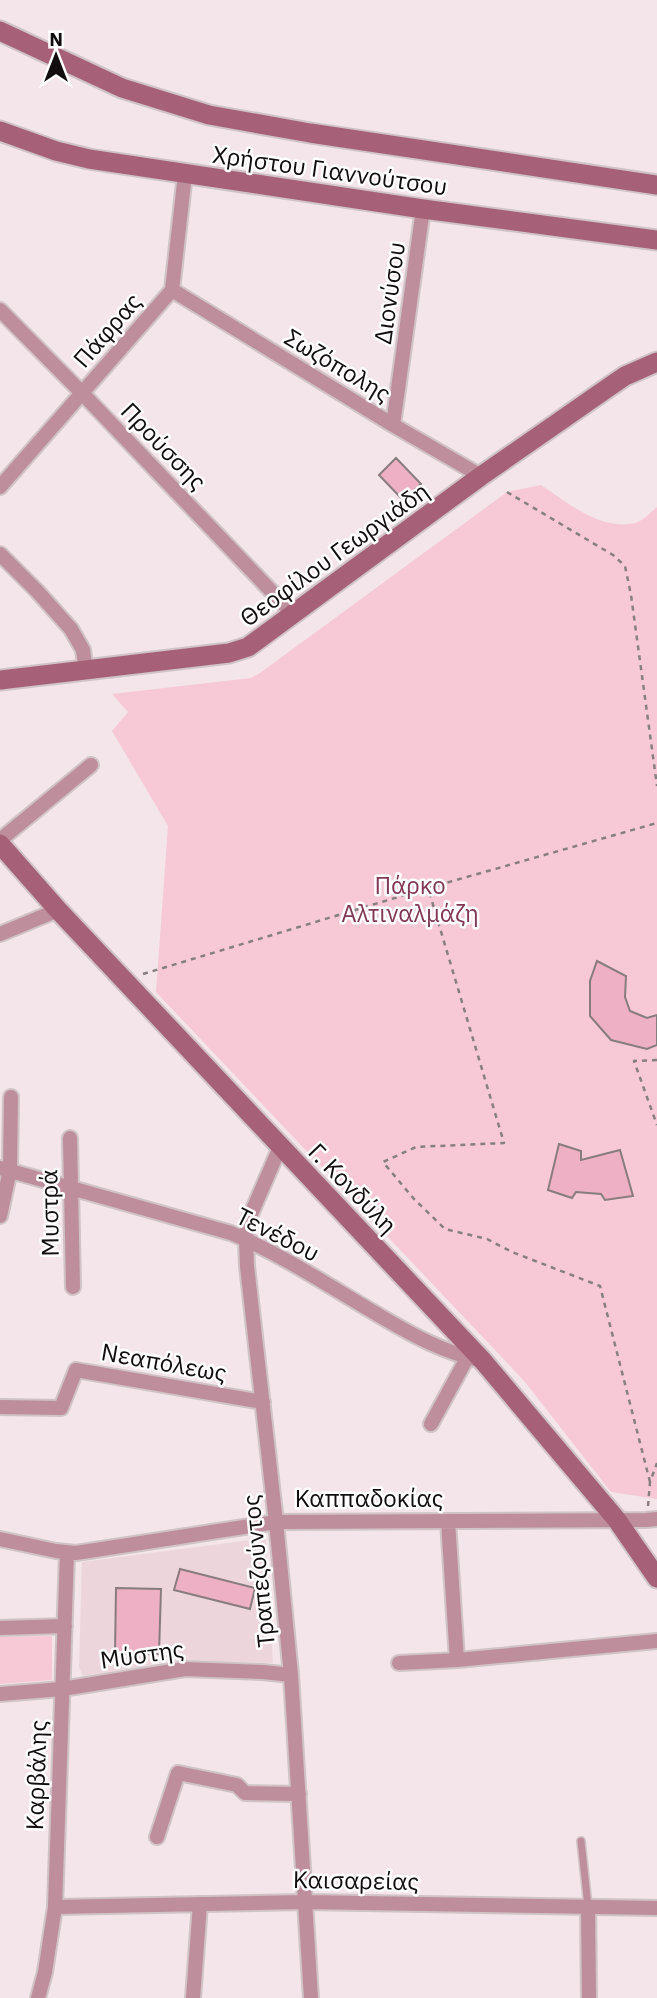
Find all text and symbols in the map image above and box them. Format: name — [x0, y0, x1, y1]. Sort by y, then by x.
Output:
north arrow — [21, 21, 91, 91]
text: N — [49, 27, 63, 51]
street label: Χρήστου Γιαννούτσου — [211, 138, 449, 202]
street label: Διονύσου — [366, 240, 412, 346]
street label: Πάφρας — [66, 286, 148, 374]
street label: Σωζόπολης — [279, 321, 397, 409]
street label: Προύσσης — [114, 395, 214, 497]
street label: Θεοφίλου Γεωργιάδη — [233, 475, 435, 633]
park label: Πάρκο Αλτιναλμάζη — [341, 869, 479, 929]
street label: Γ. Κονδύλη — [302, 1136, 404, 1240]
street label: Μυστρά — [32, 1169, 66, 1257]
street label: Τενέδου — [231, 1199, 325, 1269]
street label: Νεαπόλεως — [99, 1335, 229, 1389]
street label: Καππαδοκίας — [295, 1482, 443, 1514]
street label: Τραπεζούντος — [234, 1493, 282, 1649]
street label: Μύστης — [98, 1632, 186, 1676]
street label: Καρβάλης — [18, 1719, 54, 1831]
street label: Καισαρείας — [293, 1863, 419, 1897]

